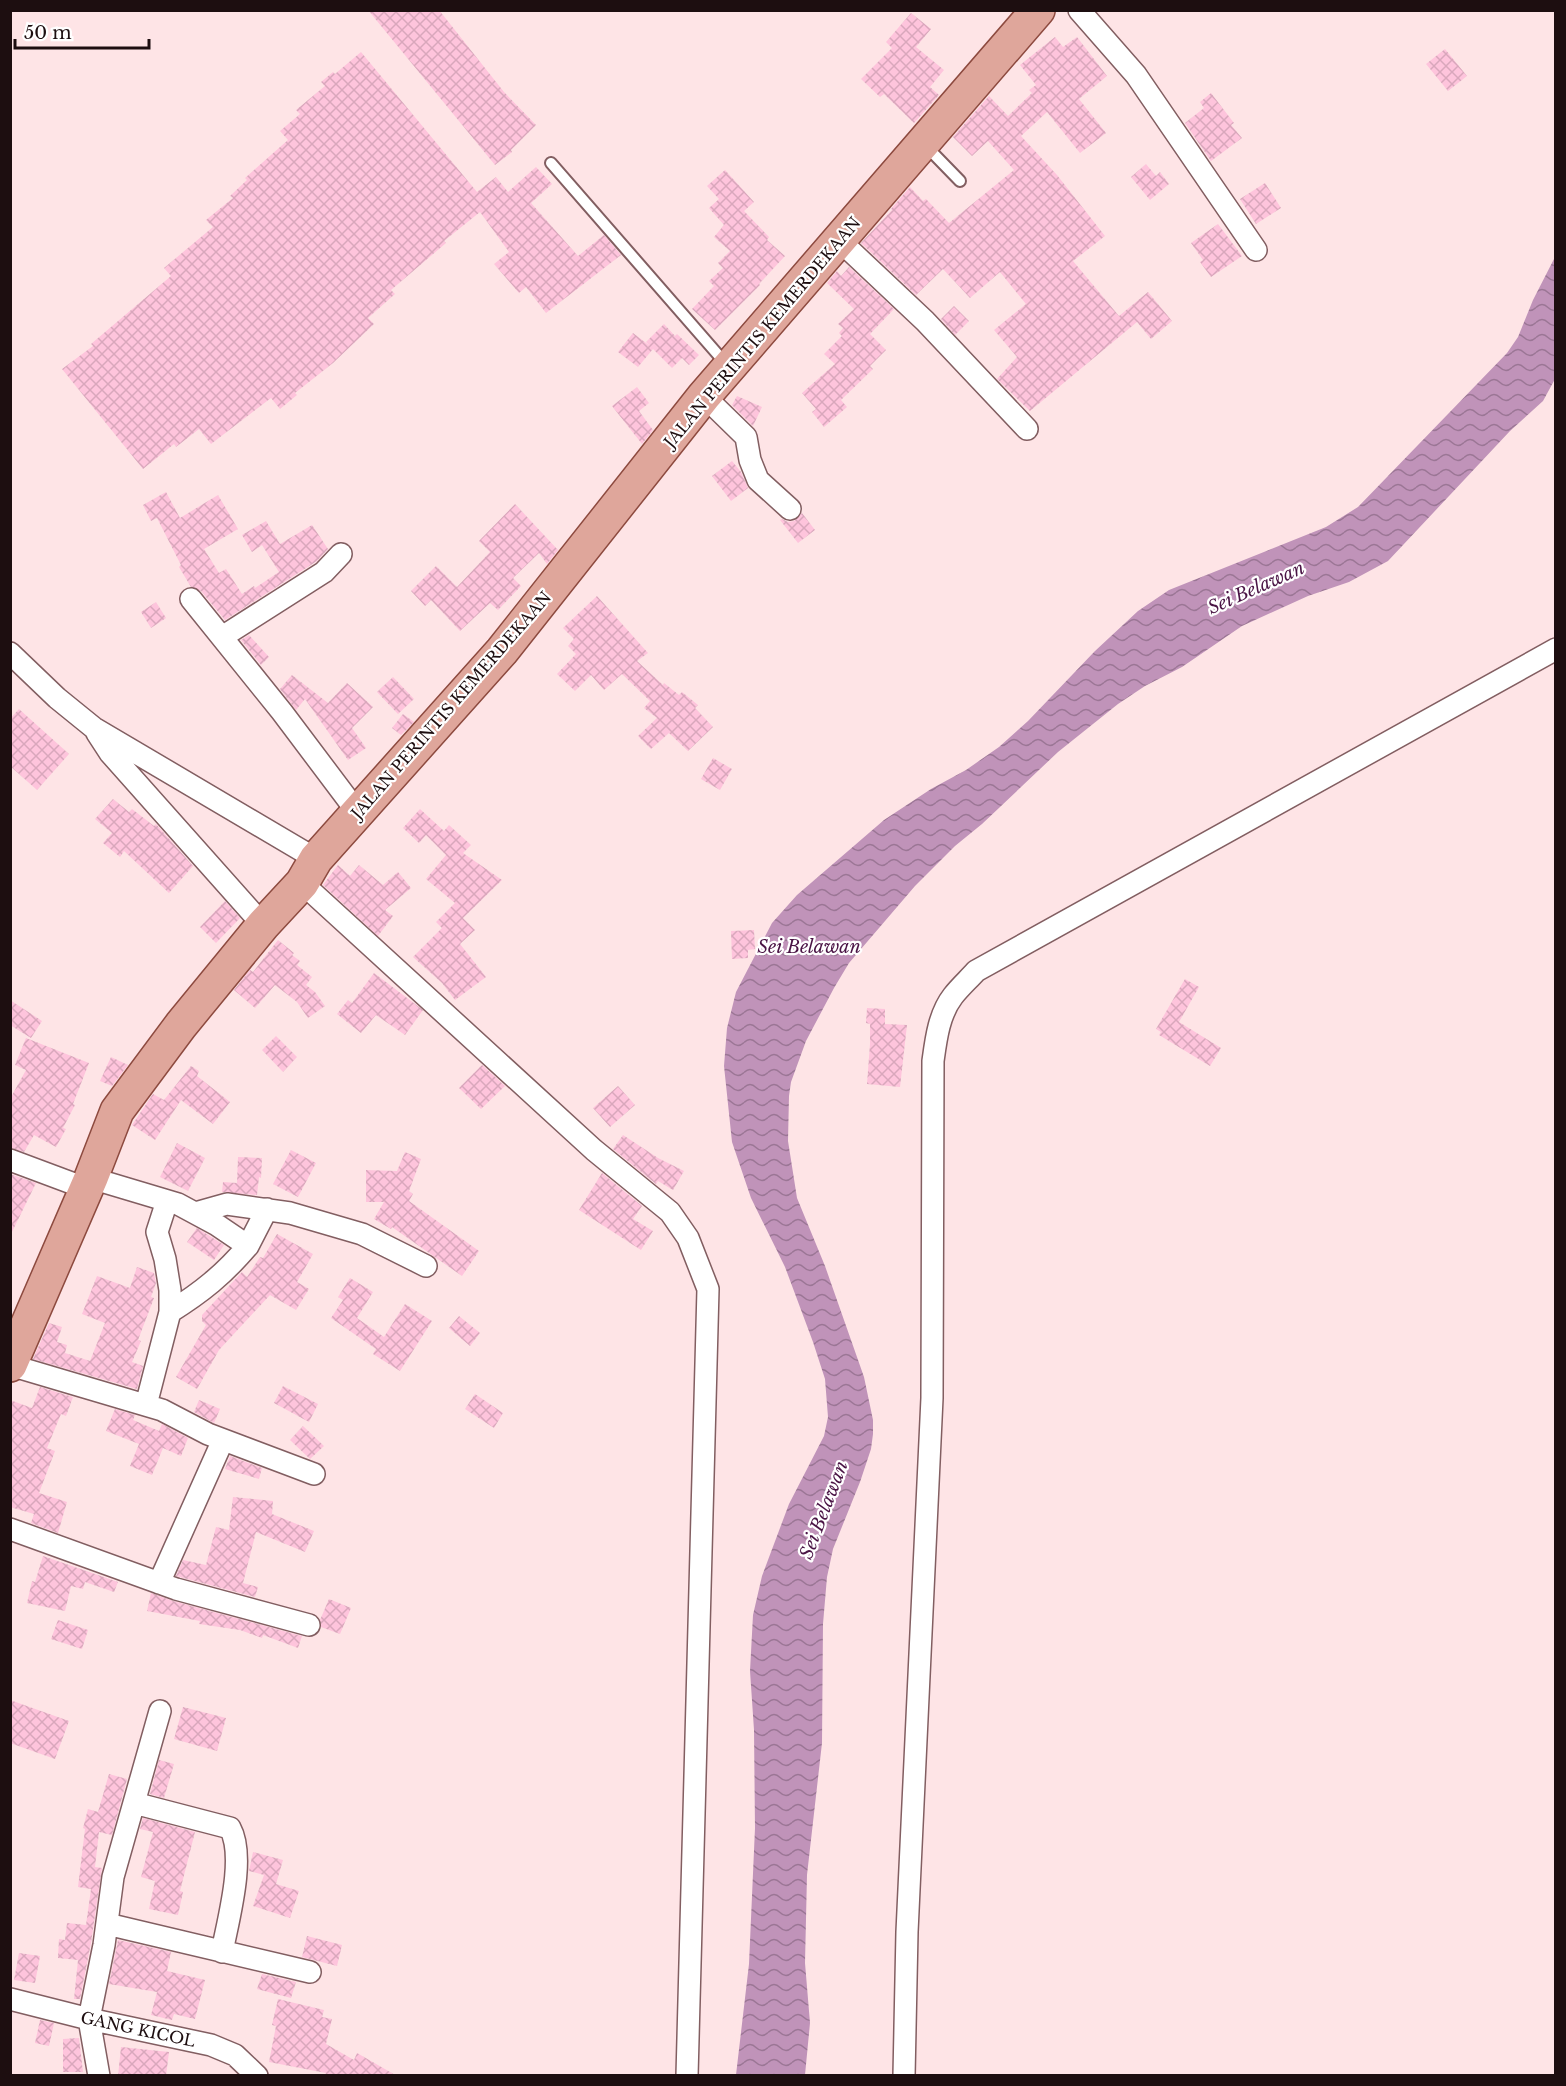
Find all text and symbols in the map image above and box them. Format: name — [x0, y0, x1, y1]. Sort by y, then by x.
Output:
scale bar — [15, 12, 148, 50]
text: 50 m — [24, 22, 72, 44]
street label: JALAN PERINTIS KEMERDEKAAN — [658, 213, 865, 453]
water label: Sei Belawan — [1204, 557, 1308, 619]
street label: JALAN PERINTIS KEMERDEKAAN — [345, 587, 555, 824]
water label: Sei Belawan — [757, 936, 861, 958]
water label: Sei Belawan — [795, 1458, 853, 1562]
street label: GANG KICOL — [79, 2007, 198, 2051]

